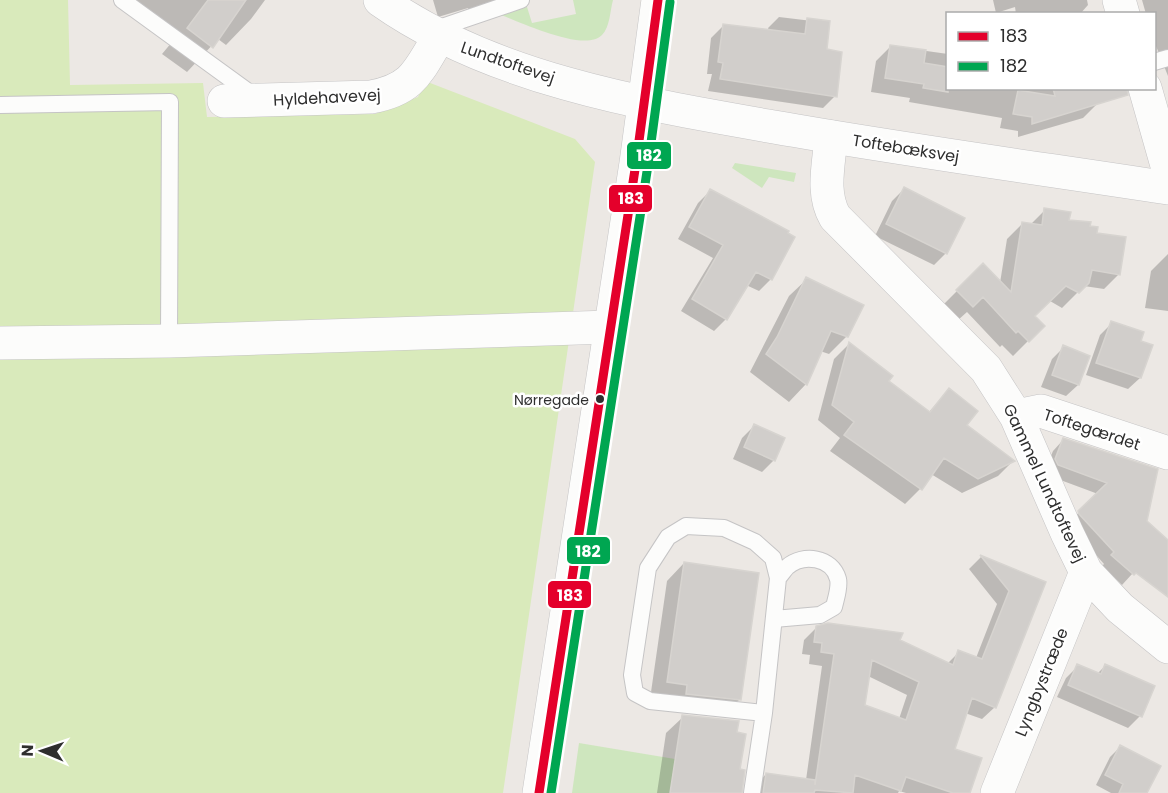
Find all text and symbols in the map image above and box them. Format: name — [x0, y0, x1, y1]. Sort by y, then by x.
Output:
legend — [946, 12, 1156, 90]
text: 183 — [1000, 23, 1028, 48]
street label: Lundtoftevej — [458, 36, 558, 89]
text: 182 — [1000, 53, 1027, 78]
street label: Hyldehavevej — [273, 83, 381, 112]
street label: Toftebæksvej — [851, 129, 961, 168]
line badge: 182 — [626, 141, 672, 170]
text: 182 — [636, 144, 662, 167]
line badge: 183 — [608, 184, 653, 213]
text: 183 — [618, 187, 644, 210]
place label: Nørregade — [514, 390, 589, 410]
marker: Nørregade — [594, 393, 606, 405]
street label: Gammel Lundtoftevej — [998, 400, 1091, 566]
street label: Toftegærdet — [1040, 403, 1143, 456]
line badge: 182 — [566, 536, 611, 565]
text: 182 — [575, 540, 601, 563]
line badge: 183 — [547, 580, 592, 609]
text: 183 — [557, 584, 583, 607]
street label: Lyngbystræde — [1009, 624, 1074, 740]
north arrow — [12, 721, 72, 781]
text: N — [16, 744, 39, 757]

